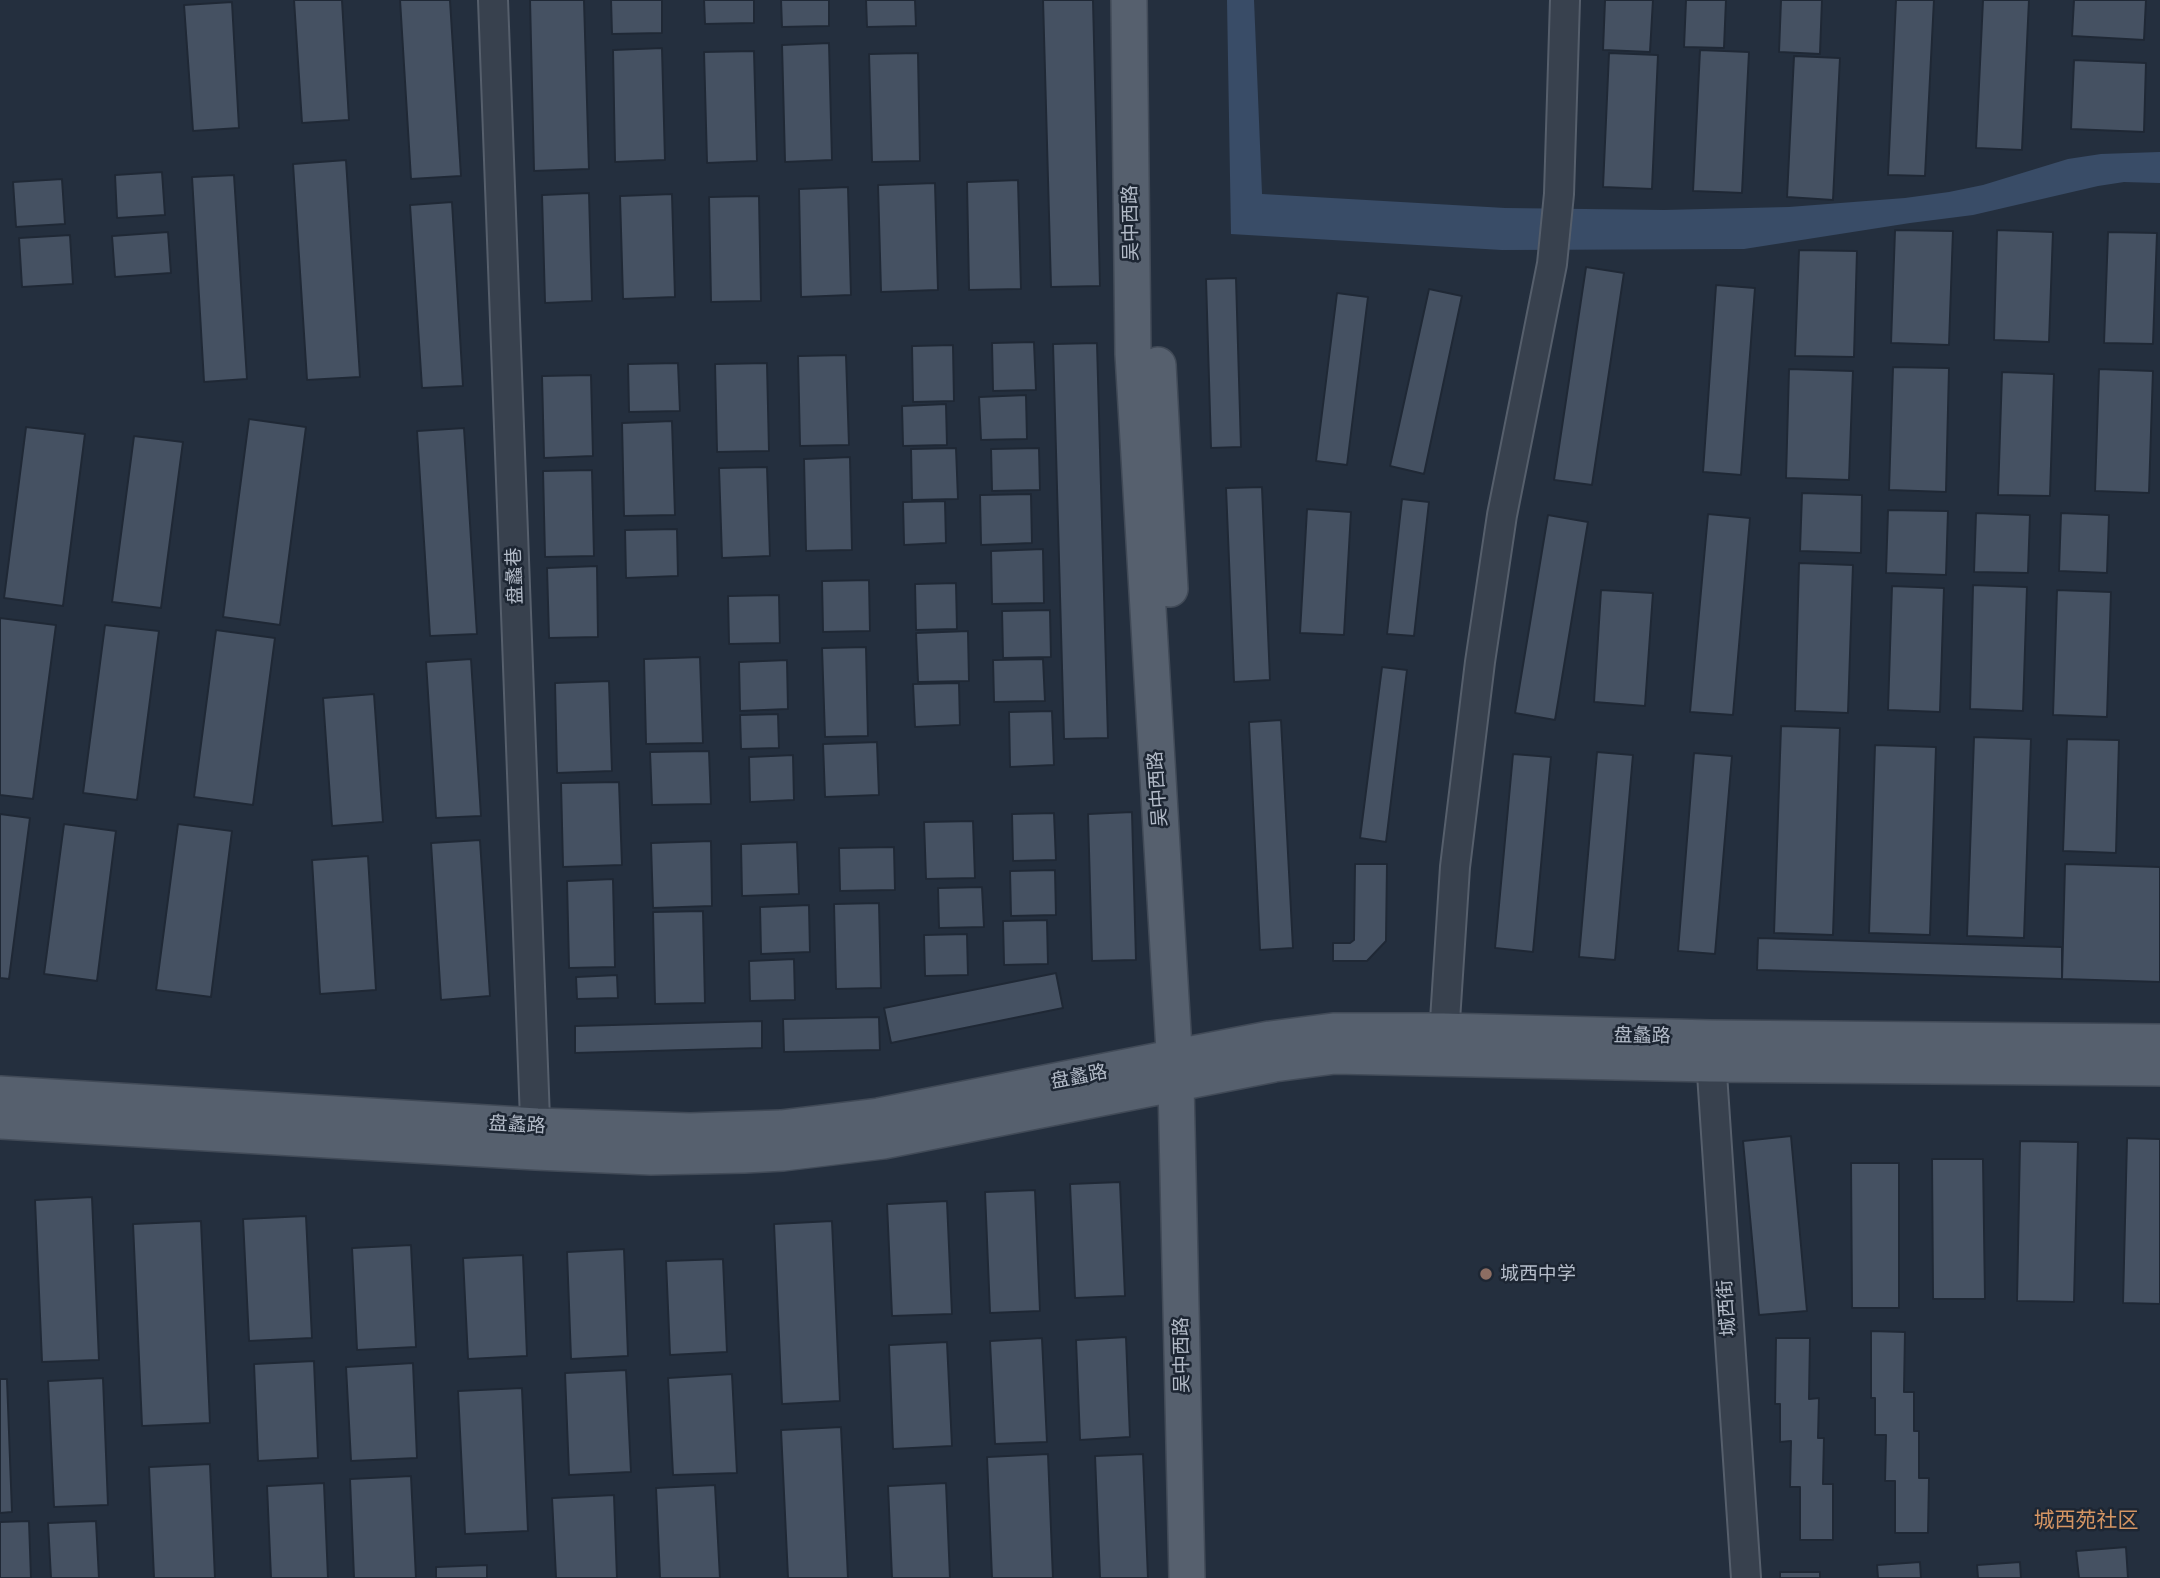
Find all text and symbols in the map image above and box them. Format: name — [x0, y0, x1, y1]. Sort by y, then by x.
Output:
street label: 吴中西路 — [1119, 185, 1143, 261]
street label: 盘蠡巷 — [503, 547, 527, 605]
street label: 吴中西路 — [1144, 750, 1172, 828]
street label: 盘蠡路 — [1613, 1024, 1671, 1048]
street label: 盘蠡路 — [1049, 1060, 1109, 1094]
street label: 盘蠡路 — [488, 1112, 546, 1138]
place label: 城西中学 — [1500, 1263, 1576, 1285]
marker: 城西中学 — [1478, 1266, 1494, 1282]
street label: 城西街 — [1714, 1279, 1740, 1337]
street label: 吴中西路 — [1170, 1317, 1194, 1393]
district label: 城西苑社区 — [2034, 1508, 2138, 1534]

